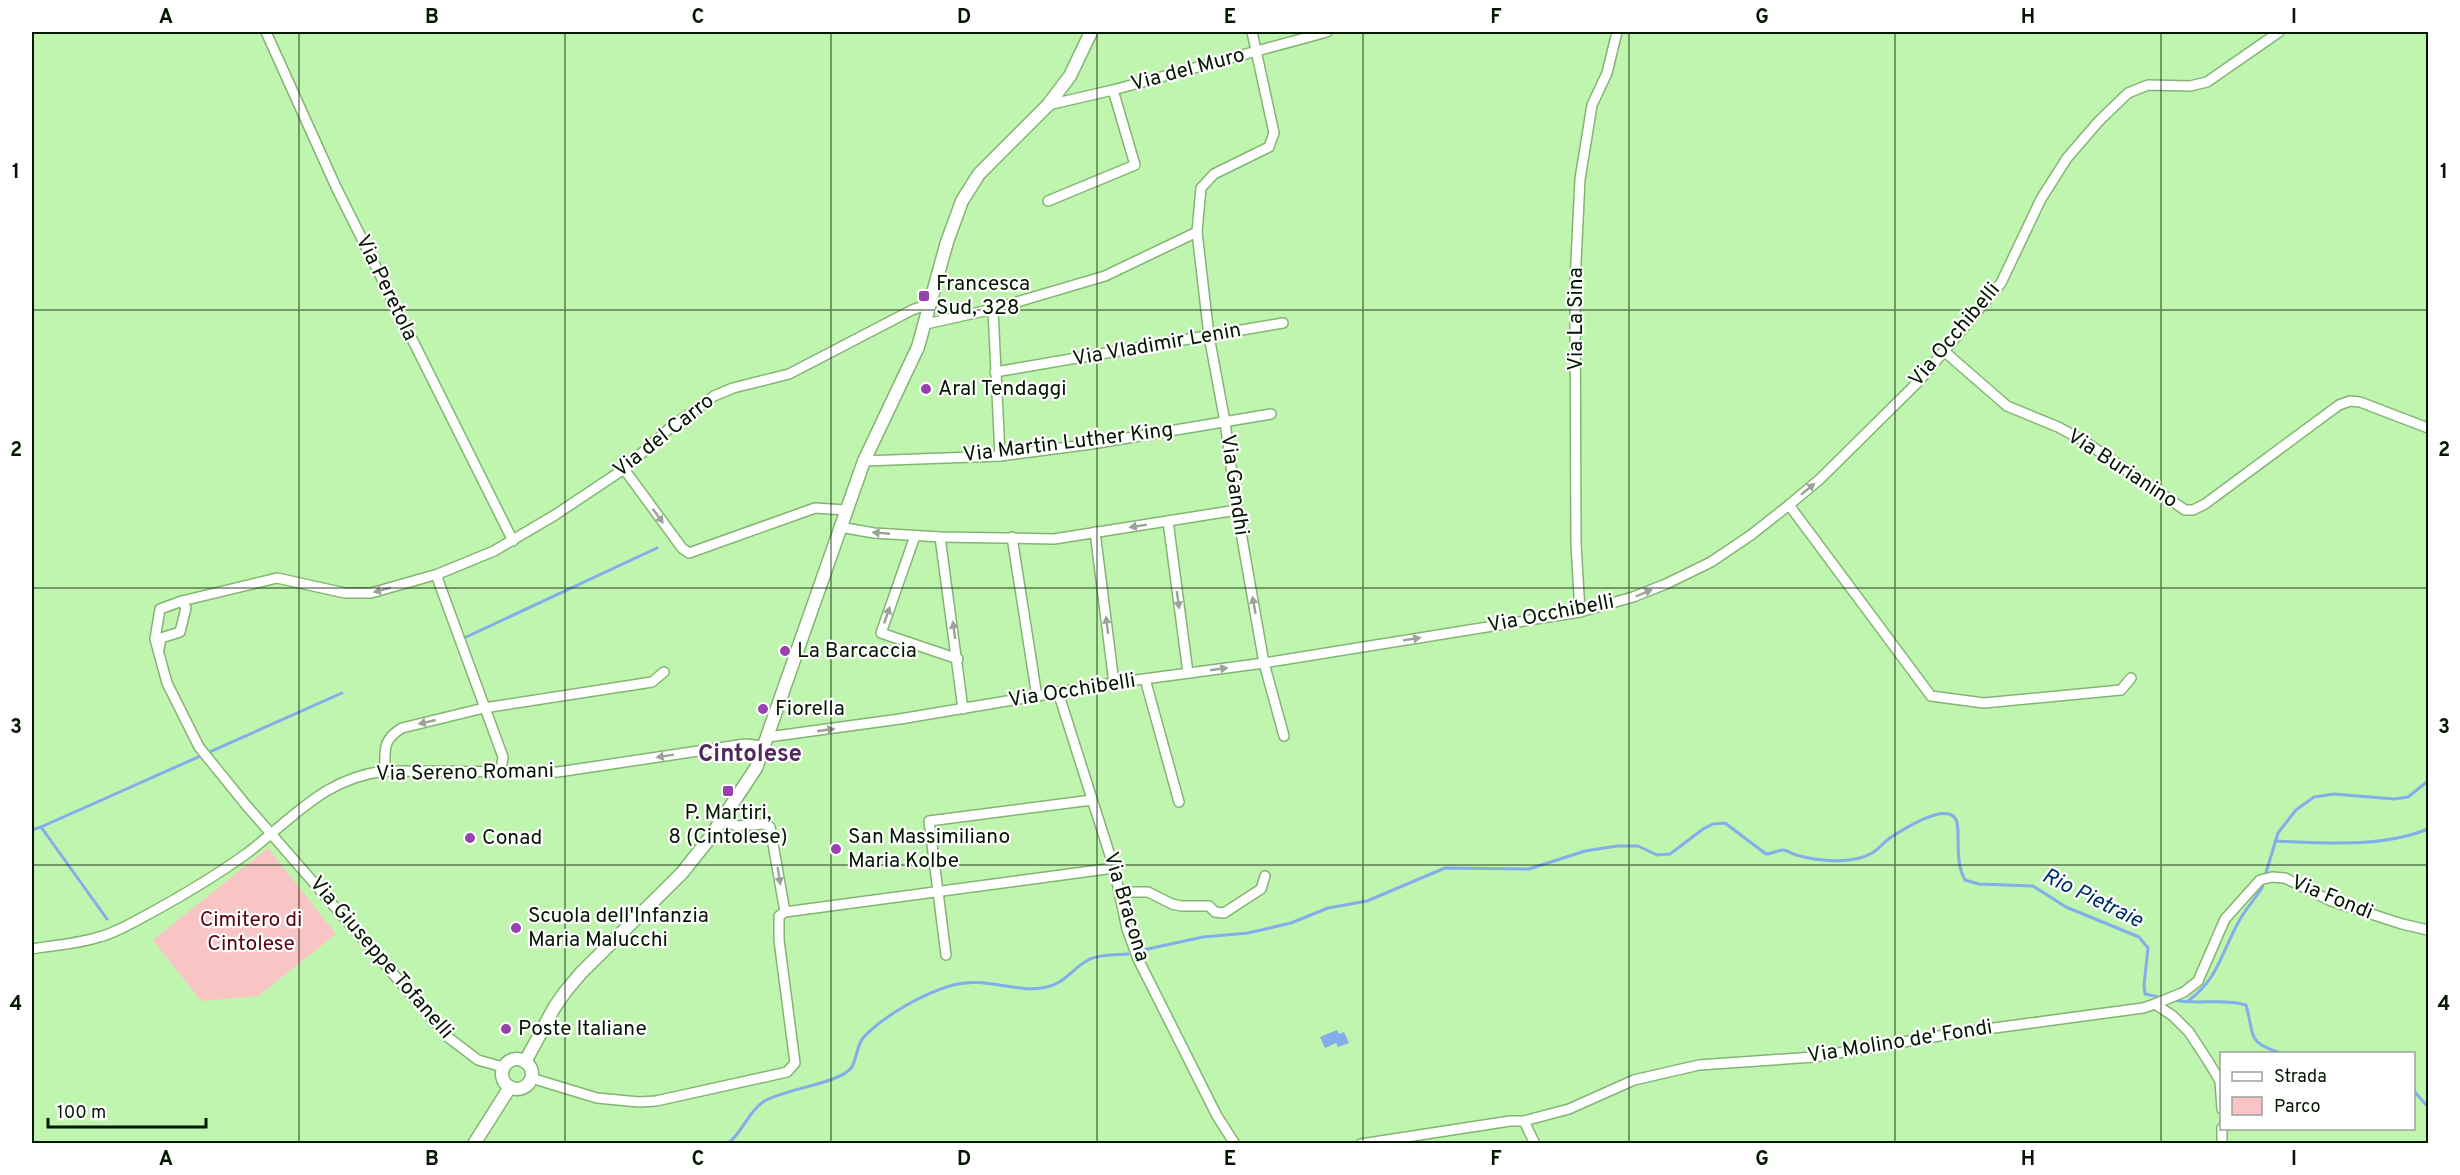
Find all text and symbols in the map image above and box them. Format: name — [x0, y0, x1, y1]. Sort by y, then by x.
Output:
text: A — [159, 5, 173, 31]
text: B — [425, 5, 439, 31]
text: C — [692, 5, 704, 31]
text: D — [957, 5, 971, 31]
text: E — [1224, 5, 1236, 31]
text: F — [1490, 5, 1502, 31]
text: G — [1755, 5, 1769, 31]
text: H — [2021, 5, 2035, 31]
text: I — [2291, 5, 2297, 31]
street label: Via del Muro — [1128, 42, 1248, 98]
text: 1 — [12, 160, 20, 186]
text: 1 — [2440, 160, 2448, 186]
street label: Via Peretola — [349, 231, 423, 345]
street label: Via La Sina — [1563, 267, 1590, 371]
place label: Francesca Sud, 328 — [936, 271, 1030, 322]
street label: Via Occhibelli — [1903, 277, 2007, 393]
marker: Francesca Sud, 328 — [917, 289, 931, 303]
street label: Via Vladimir Lenin — [1071, 317, 1243, 373]
place label: Aral Tendaggi — [938, 376, 1067, 403]
marker: Aral Tendaggi — [919, 382, 933, 396]
street label: Via del Carro — [608, 388, 720, 484]
street label: Via Martin Luther King — [961, 417, 1175, 469]
street label: Via Burianino — [2062, 423, 2182, 515]
street label: Via Gandhi — [1214, 433, 1254, 537]
text: 2 — [10, 438, 22, 464]
text: 2 — [2438, 438, 2450, 464]
one-way arrow — [1800, 483, 1815, 496]
one-way arrow — [652, 509, 664, 524]
one-way arrow — [1128, 521, 1147, 530]
one-way arrow — [871, 528, 890, 538]
one-way arrow — [373, 586, 391, 595]
one-way arrow — [1635, 588, 1653, 597]
street label: Via Occhibelli — [1485, 589, 1617, 639]
one-way arrow — [1174, 590, 1183, 609]
one-way arrow — [1249, 596, 1258, 615]
one-way arrow — [883, 606, 893, 624]
one-way arrow — [1102, 615, 1111, 634]
one-way arrow — [949, 620, 958, 639]
one-way arrow — [1403, 634, 1422, 643]
place label: La Barcaccia — [797, 638, 917, 665]
marker: La Barcaccia — [778, 644, 792, 658]
one-way arrow — [1210, 664, 1229, 673]
street label: Via Occhibelli — [1007, 668, 1137, 714]
place label: Fiorella — [775, 696, 845, 723]
marker: Fiorella — [756, 702, 770, 716]
text: 3 — [10, 715, 22, 741]
text: 3 — [2438, 715, 2450, 741]
one-way arrow — [418, 717, 436, 727]
one-way arrow — [817, 726, 836, 735]
district label: Cintolese — [698, 740, 802, 770]
one-way arrow — [656, 752, 675, 761]
street label: Via Sereno Romani — [376, 758, 554, 788]
marker: P. Martiri, 8 (Cintolese) — [721, 784, 735, 798]
place label: P. Martiri, 8 (Cintolese) — [668, 800, 788, 851]
place label: San Massimiliano Maria Kolbe — [848, 824, 1010, 875]
place label: Conad — [482, 825, 542, 852]
marker: Conad — [463, 831, 477, 845]
marker: San Massimiliano Maria Kolbe — [829, 842, 843, 856]
street label: Via Bracona — [1097, 849, 1155, 965]
water label: Rio Pietraie — [2037, 863, 2147, 935]
one-way arrow — [775, 867, 784, 886]
street label: Via Fondi — [2287, 869, 2377, 927]
street label: Via Giuseppe Tofanelli — [303, 871, 459, 1045]
place label: Scuola dell'Infanzia Maria Malucchi — [528, 903, 709, 954]
park label: Cimitero di Cintolese — [200, 907, 302, 958]
marker: Scuola dell'Infanzia Maria Malucchi — [509, 921, 523, 935]
text: 4 — [10, 992, 22, 1018]
text: 4 — [2438, 992, 2450, 1018]
street label: Via Molino de' Fondi — [1806, 1014, 1994, 1070]
place label: Poste Italiane — [518, 1016, 647, 1043]
marker: Poste Italiane — [499, 1022, 513, 1036]
legend — [2220, 1052, 2415, 1130]
text: Strada — [2274, 1066, 2327, 1089]
scale bar — [48, 1091, 206, 1129]
text: Parco — [2274, 1096, 2320, 1119]
text: 100 m — [57, 1102, 106, 1125]
text: A — [159, 1147, 173, 1173]
text: B — [425, 1147, 439, 1173]
text: C — [692, 1147, 704, 1173]
text: D — [957, 1147, 971, 1173]
text: E — [1224, 1147, 1236, 1173]
text: F — [1490, 1147, 1502, 1173]
text: G — [1755, 1147, 1769, 1173]
text: H — [2021, 1147, 2035, 1173]
text: I — [2291, 1147, 2297, 1173]

